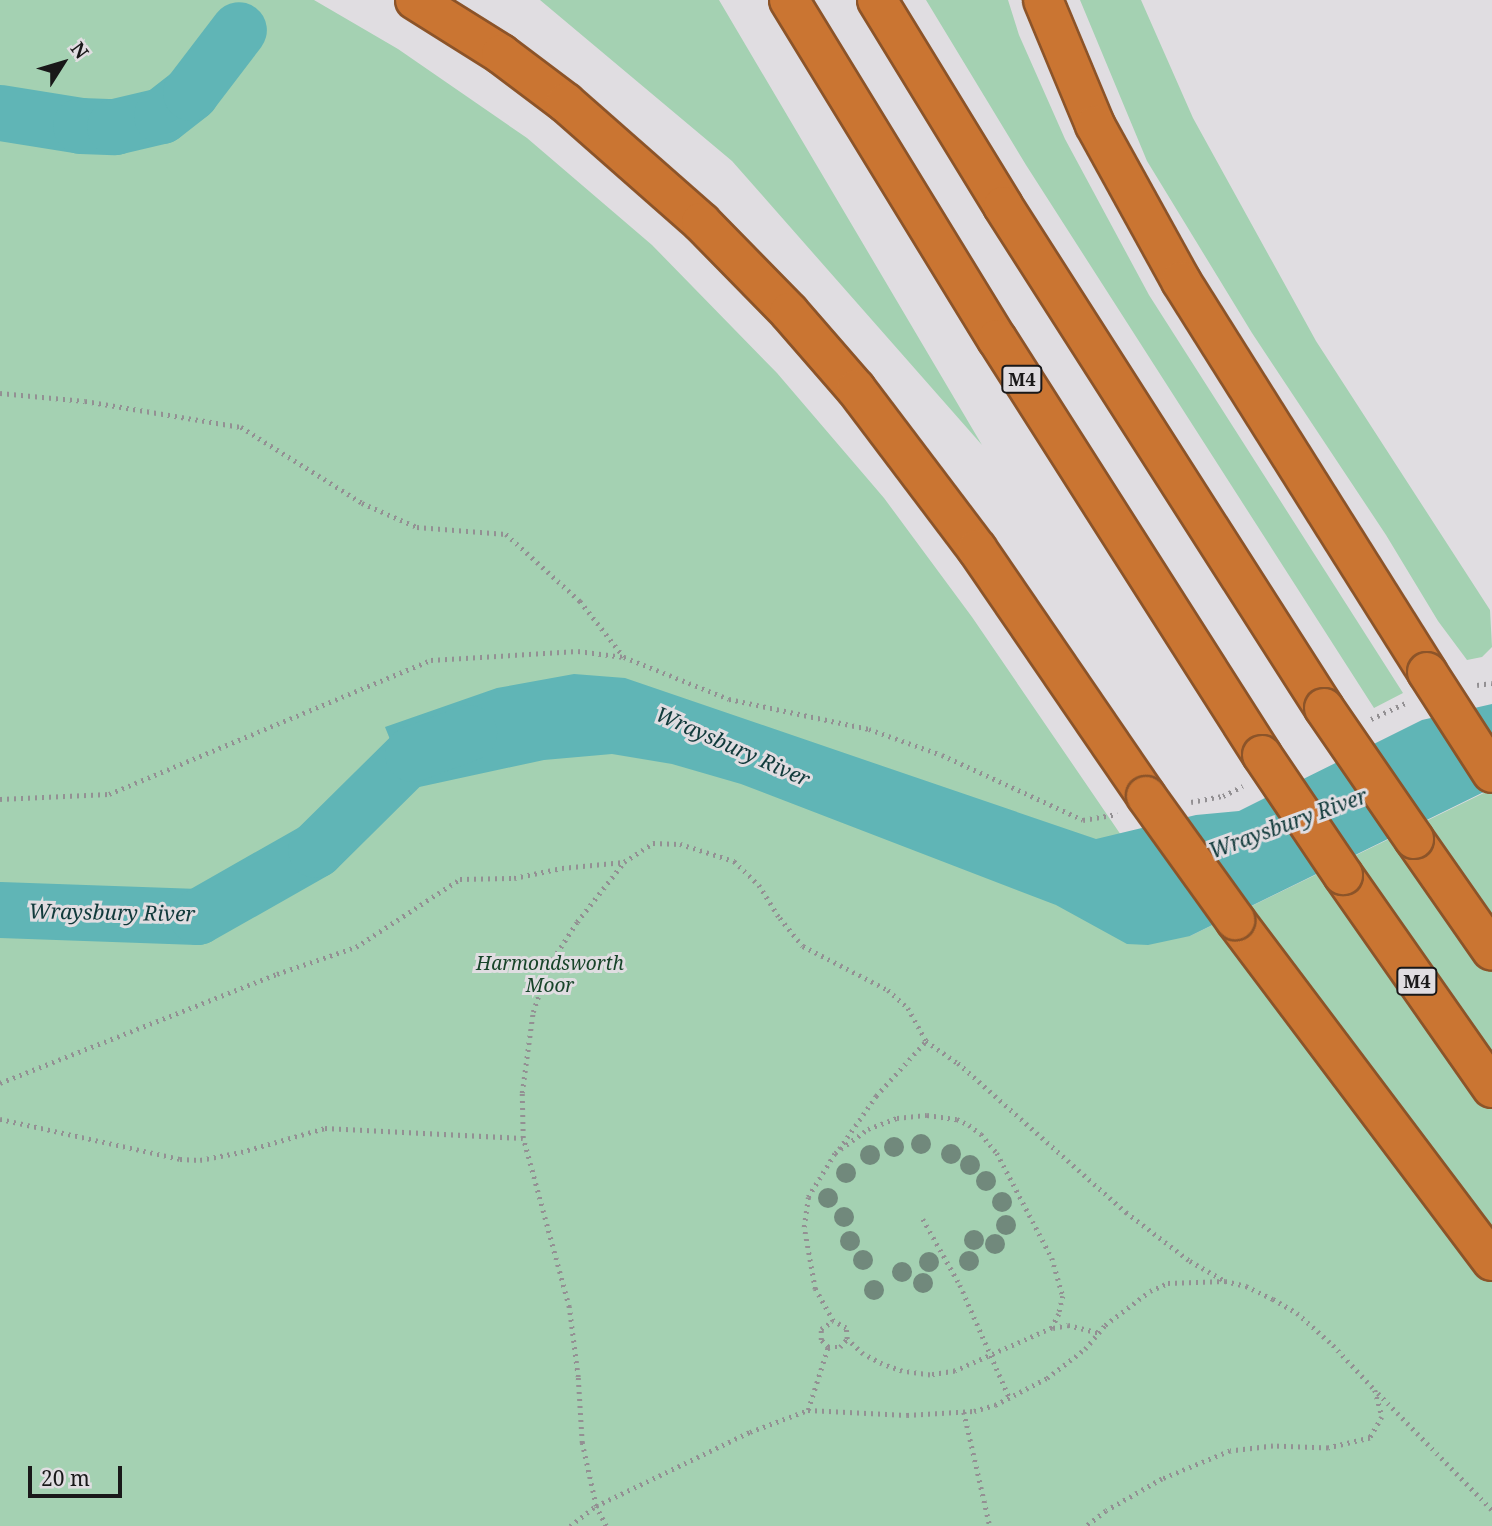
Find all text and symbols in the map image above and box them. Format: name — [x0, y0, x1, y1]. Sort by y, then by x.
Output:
north arrow — [28, 28, 98, 98]
text: N — [65, 37, 95, 64]
road number: M4 — [1001, 365, 1043, 394]
water label: Wraysbury River — [652, 701, 814, 791]
water label: Wraysbury River — [1205, 783, 1371, 863]
water label: Wraysbury River — [29, 898, 195, 926]
park label: Harmondsworth Moor — [476, 953, 624, 997]
road number: M4 — [1396, 966, 1438, 996]
scale bar — [32, 1452, 126, 1496]
text: 20 m — [41, 1464, 90, 1492]

